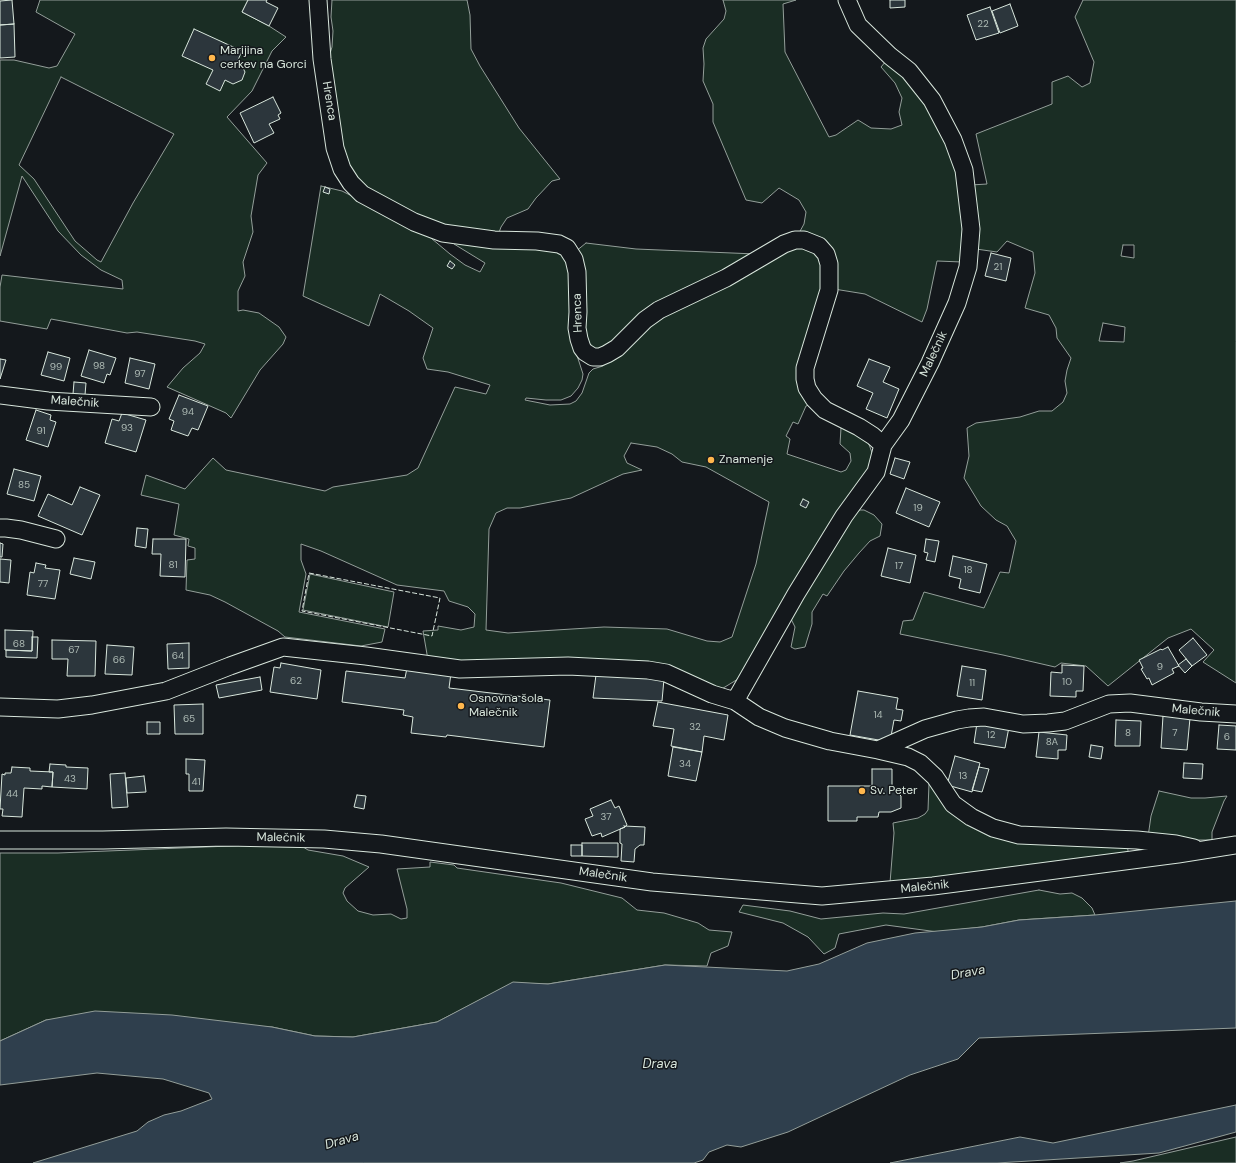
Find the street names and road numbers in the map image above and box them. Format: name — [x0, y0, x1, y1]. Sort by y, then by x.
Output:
street label: Hrenca — [319, 80, 339, 122]
street label: Hrenca — [570, 293, 586, 333]
street label: Malečnik — [917, 329, 951, 379]
street label: Malečnik — [50, 393, 100, 411]
street label: Malečnik — [1171, 702, 1221, 720]
street label: Malečnik — [256, 830, 306, 846]
street label: Malečnik — [578, 864, 628, 886]
street label: Malečnik — [900, 877, 950, 897]

